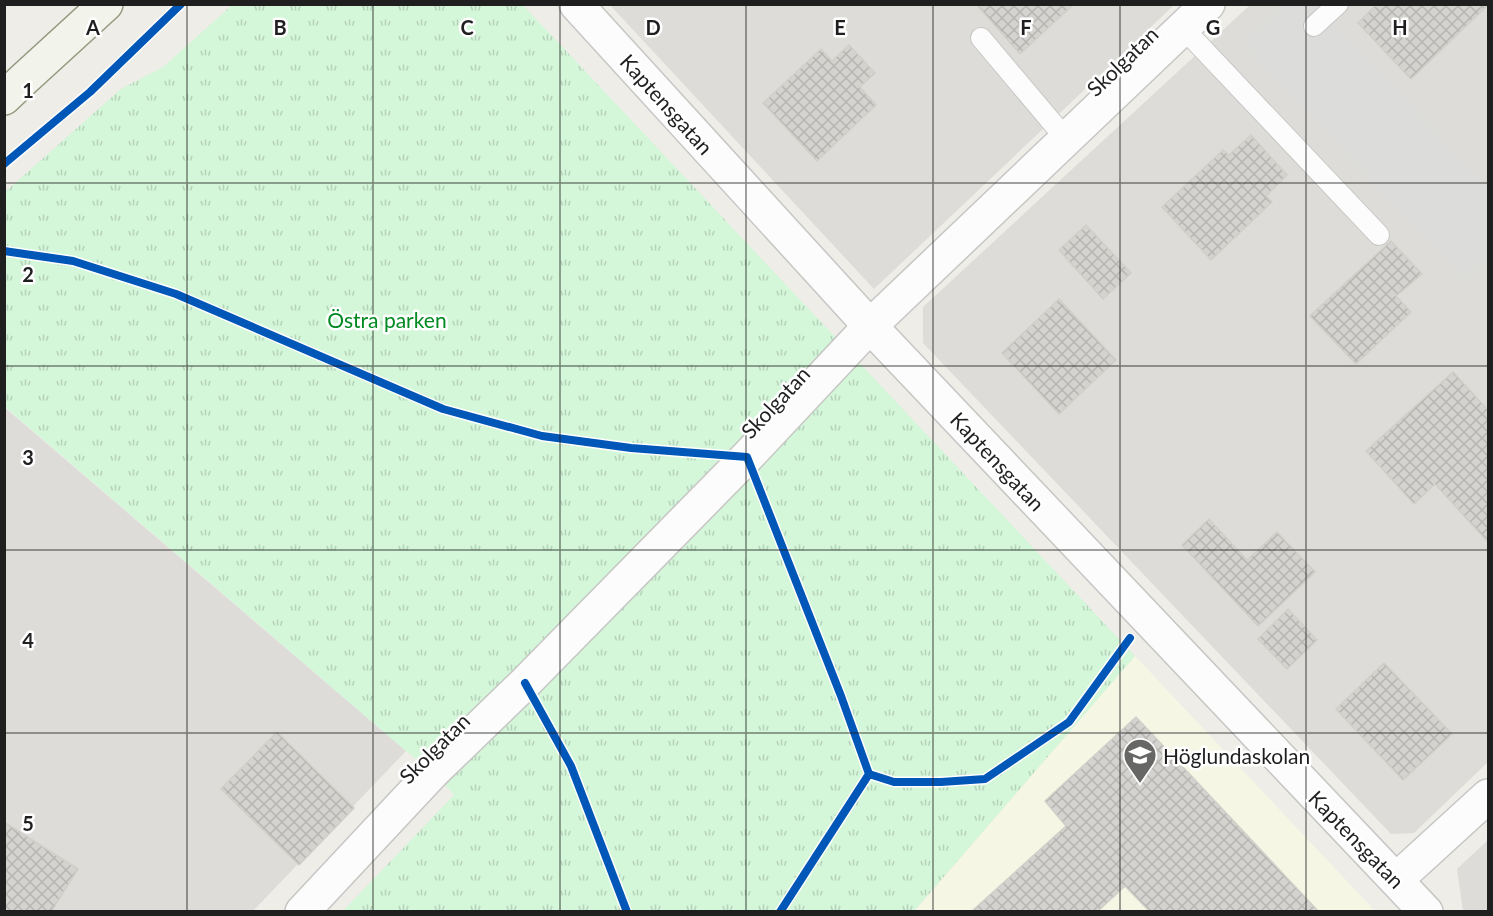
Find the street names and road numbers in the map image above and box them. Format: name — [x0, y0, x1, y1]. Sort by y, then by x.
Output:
street label: Skolgatan — [1081, 21, 1163, 101]
street label: Kaptensgatan — [616, 49, 718, 159]
street label: Skolgatan — [735, 361, 815, 443]
street label: Kaptensgatan — [946, 406, 1050, 516]
street label: Skolgatan — [394, 708, 474, 788]
street label: Kaptensgatan — [1304, 785, 1410, 893]

